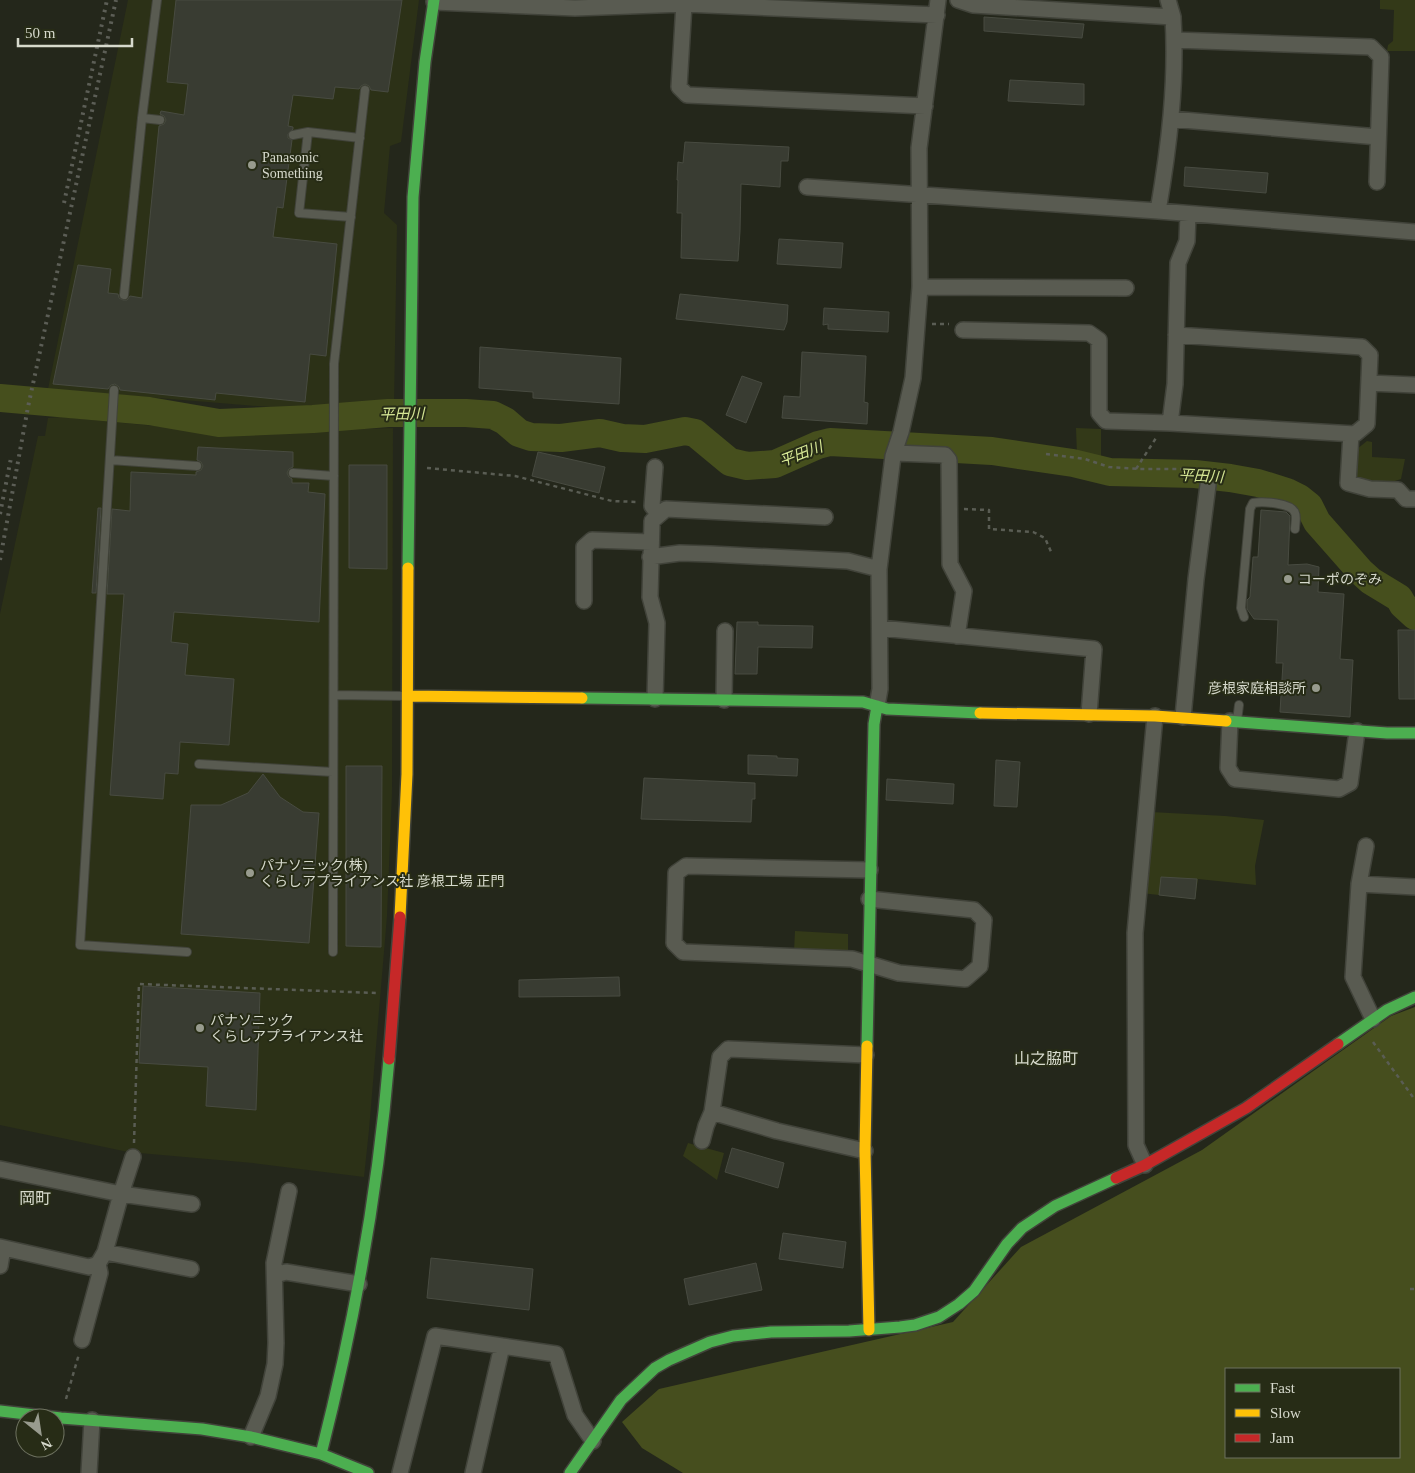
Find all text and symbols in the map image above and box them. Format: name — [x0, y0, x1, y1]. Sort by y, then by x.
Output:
scale bar — [18, 15, 131, 47]
text: 50 m — [25, 25, 56, 41]
place label: Panasonic Something — [262, 150, 323, 181]
marker: Panasonic Something — [246, 159, 258, 171]
water label: 平田川 — [379, 406, 427, 422]
water label: 平田川 — [777, 438, 827, 470]
water label: 平田川 — [1178, 467, 1226, 485]
place label: コーポのぞみ — [1298, 572, 1382, 587]
marker: コーポのぞみ — [1282, 573, 1294, 585]
place label: 彦根家庭相談所 — [1208, 681, 1306, 696]
marker: 彦根家庭相談所 — [1310, 682, 1322, 694]
place label: パナソニック(株) くらしアプライアンス社 彦根工場 正門 — [260, 858, 504, 889]
marker: パナソニック(株) くらしアプライアンス社 彦根工場 正門 — [244, 867, 256, 879]
place label: パナソニック くらしアプライアンス社 — [210, 1013, 363, 1044]
marker: パナソニック くらしアプライアンス社 — [194, 1022, 206, 1034]
district label: 山之脇町 — [1014, 1050, 1078, 1067]
district label: 岡町 — [19, 1190, 51, 1207]
legend — [1225, 1368, 1400, 1458]
text: Fast — [1270, 1380, 1296, 1396]
text: Slow — [1270, 1405, 1301, 1421]
north arrow — [15, 1408, 65, 1458]
text: Jam — [1270, 1430, 1294, 1446]
text: N — [38, 1435, 54, 1453]

